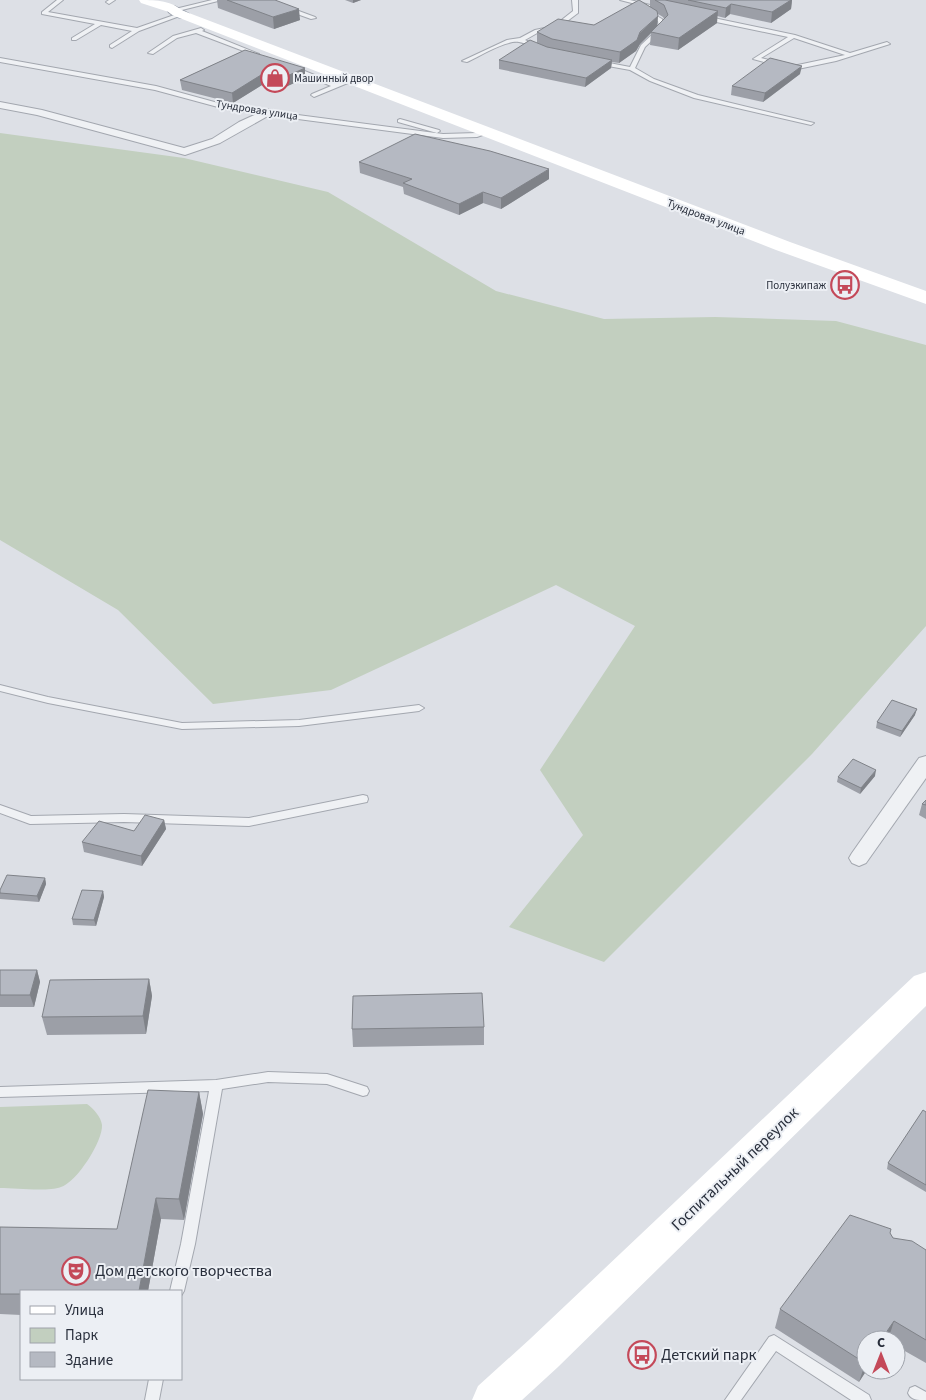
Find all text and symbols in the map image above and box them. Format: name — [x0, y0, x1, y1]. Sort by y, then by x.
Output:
shop icon: Машинный двор — [260, 63, 290, 93]
place label: Машинный двор — [294, 71, 374, 86]
street label: Тундровая улица — [215, 96, 299, 124]
street label: Тундровая улица — [665, 195, 747, 239]
bus stop icon: Полуэкипаж — [830, 270, 860, 300]
place label: Полуэкипаж — [766, 278, 826, 293]
street label: Госпитальный переулок — [666, 1102, 804, 1236]
theatre icon: Дом детского творчества — [61, 1256, 91, 1286]
place label: Дом детского творчества — [95, 1260, 272, 1282]
legend — [20, 1290, 182, 1380]
text: Улица — [65, 1300, 104, 1321]
text: Парк — [65, 1325, 99, 1346]
north arrow — [856, 1330, 906, 1380]
text: С — [877, 1333, 885, 1353]
bus stop icon: Детский парк — [627, 1340, 657, 1370]
place label: Детский парк — [661, 1344, 757, 1366]
text: Здание — [65, 1350, 113, 1371]

